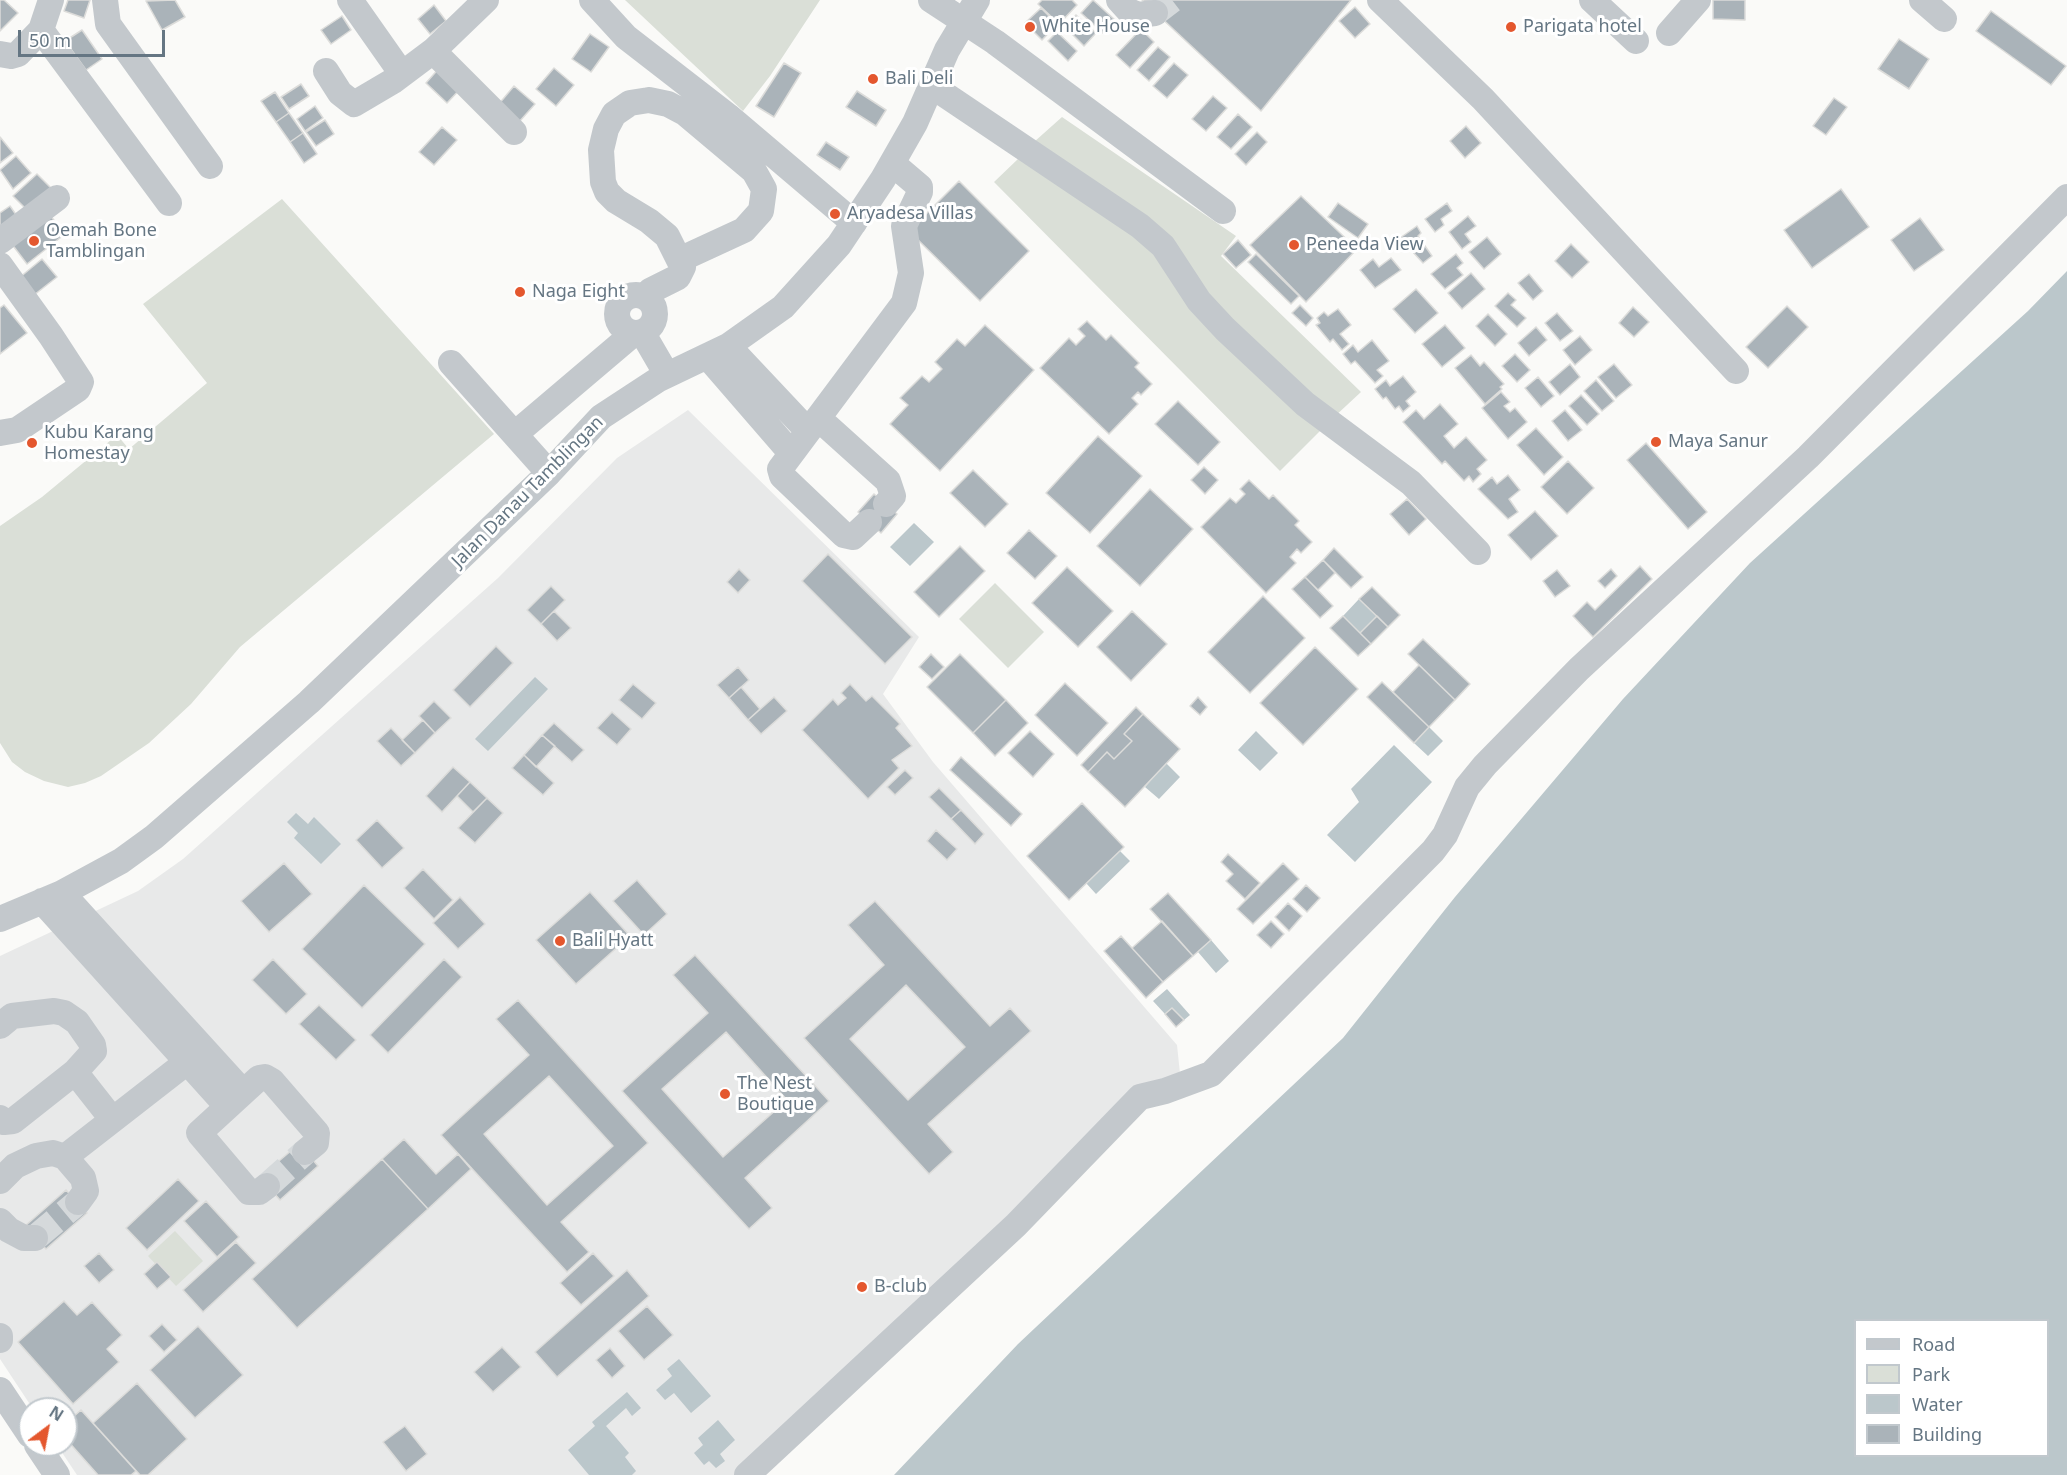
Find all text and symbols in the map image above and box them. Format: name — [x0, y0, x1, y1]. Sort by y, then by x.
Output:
place label: White House — [1042, 16, 1150, 38]
place label: Parigata hotel — [1523, 16, 1642, 38]
scale bar — [21, 18, 168, 56]
marker: White House — [1023, 20, 1037, 34]
marker: Parigata hotel — [1504, 20, 1518, 34]
text: 50 m — [29, 28, 71, 52]
place label: Bali Deli — [885, 68, 953, 90]
marker: Bali Deli — [866, 72, 880, 86]
place label: Aryadesa Villas — [847, 203, 973, 225]
marker: Aryadesa Villas — [828, 207, 842, 221]
place label: Oemah Bone Tamblingan — [46, 220, 157, 262]
marker: Oemah Bone Tamblingan — [27, 234, 41, 248]
place label: Peneeda View — [1306, 234, 1424, 256]
marker: Peneeda View — [1287, 238, 1301, 252]
place label: Naga Eight — [532, 281, 625, 303]
marker: Naga Eight — [513, 285, 527, 299]
street label: Jalan Danau Tamblingan — [448, 412, 608, 572]
place label: Kubu Karang Homestay — [44, 422, 154, 464]
place label: Maya Sanur — [1668, 431, 1768, 453]
marker: Maya Sanur — [1649, 435, 1663, 449]
marker: Kubu Karang Homestay — [25, 436, 39, 450]
place label: Bali Hyatt — [572, 930, 653, 952]
marker: Bali Hyatt — [553, 934, 567, 948]
place label: The Nest Boutique — [737, 1073, 814, 1116]
marker: The Nest Boutique — [718, 1087, 732, 1101]
place label: B-club — [874, 1276, 927, 1298]
marker: B-club — [855, 1280, 869, 1294]
legend — [1854, 1319, 2049, 1457]
text: Road — [1912, 1332, 1955, 1356]
text: Park — [1912, 1362, 1950, 1386]
text: Water — [1912, 1392, 1963, 1416]
north arrow — [18, 1397, 78, 1457]
text: N — [45, 1401, 68, 1426]
text: Building — [1912, 1422, 1982, 1446]

